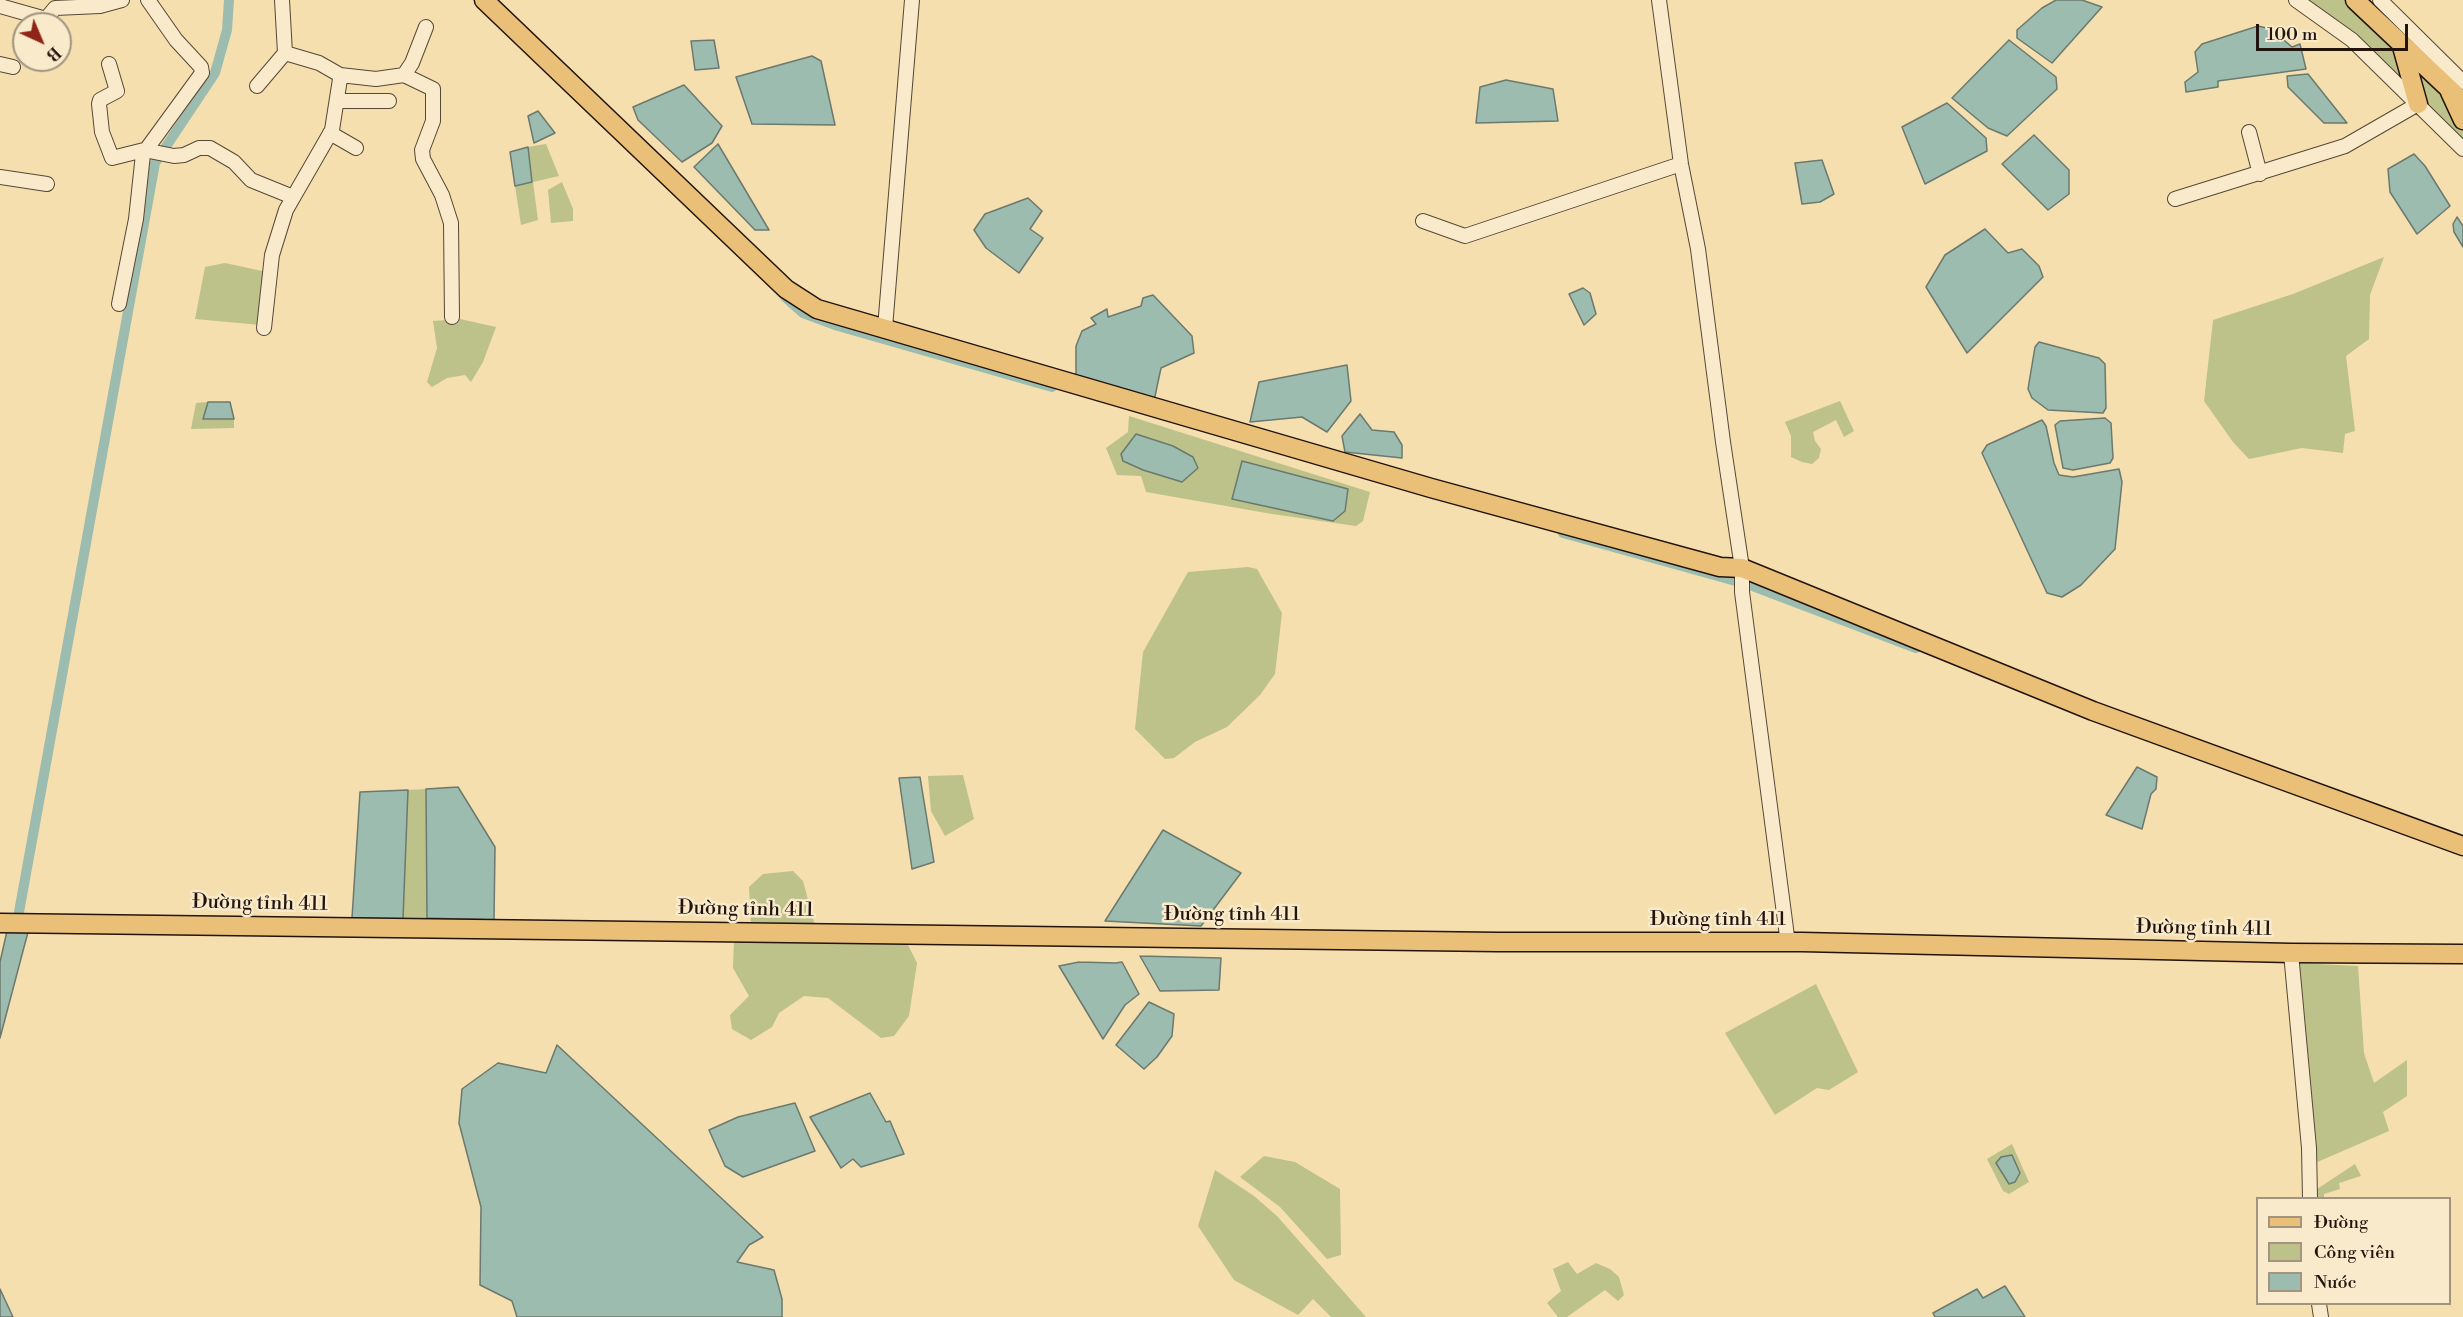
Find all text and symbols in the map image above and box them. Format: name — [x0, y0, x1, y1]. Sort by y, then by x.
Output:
north arrow — [12, 12, 72, 72]
scale bar — [2259, 12, 2410, 50]
text: 100 m — [2267, 23, 2318, 46]
text: B — [42, 42, 64, 65]
street label: Đường tỉnh 411 — [192, 891, 328, 917]
street label: Đường tỉnh 411 — [678, 897, 814, 923]
street label: Đường tỉnh 411 — [1164, 903, 1300, 927]
street label: Đường tỉnh 411 — [1650, 908, 1786, 932]
street label: Đường tỉnh 411 — [2136, 916, 2272, 942]
legend — [2256, 1197, 2451, 1305]
text: Đường — [2314, 1211, 2368, 1234]
text: Công viên — [2314, 1241, 2395, 1264]
text: Nước — [2314, 1271, 2357, 1294]

